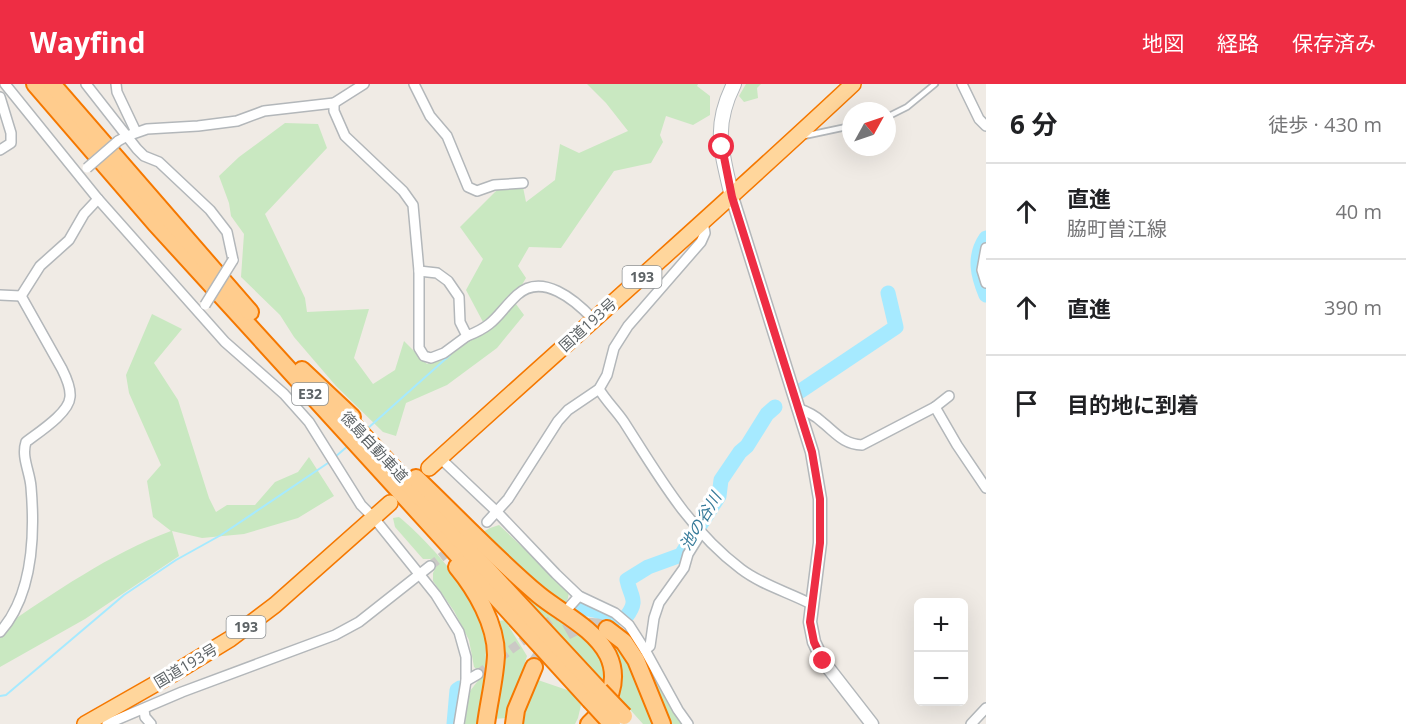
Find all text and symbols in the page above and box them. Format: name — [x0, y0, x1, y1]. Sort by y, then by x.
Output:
text: Wayfind — [30, 23, 145, 61]
text: 地図 — [1142, 29, 1184, 57]
text: 経路 — [1217, 29, 1259, 57]
text: 保存済み — [1292, 29, 1376, 57]
north arrow — [842, 102, 896, 156]
text: 6 分 — [1010, 106, 1058, 142]
text: 徒歩 · 430 m — [1268, 111, 1382, 138]
route start — [708, 133, 734, 159]
text: 直進 — [1067, 183, 1111, 213]
icon: ahead — [1010, 195, 1043, 228]
text: 40 m — [1335, 198, 1382, 225]
text: 脇町曽江線 — [1067, 215, 1167, 242]
road number: 193 — [622, 266, 662, 288]
icon: ahead — [1010, 291, 1043, 324]
street label: 国道193号 — [554, 293, 620, 355]
text: 直進 — [1067, 293, 1111, 323]
text: 390 m — [1324, 294, 1382, 321]
road number: E32 — [292, 383, 328, 405]
icon: arrive — [1010, 387, 1043, 420]
text: 目的地に到着 — [1067, 389, 1199, 419]
street label: 徳島自動車道 — [337, 407, 413, 486]
water label: 池の谷川 — [674, 486, 727, 554]
map controls — [914, 598, 968, 706]
button: + — [914, 598, 968, 652]
road number: 193 — [226, 616, 266, 638]
street label: 国道193号 — [150, 638, 221, 692]
route end — [809, 647, 835, 673]
button: − — [914, 652, 968, 706]

